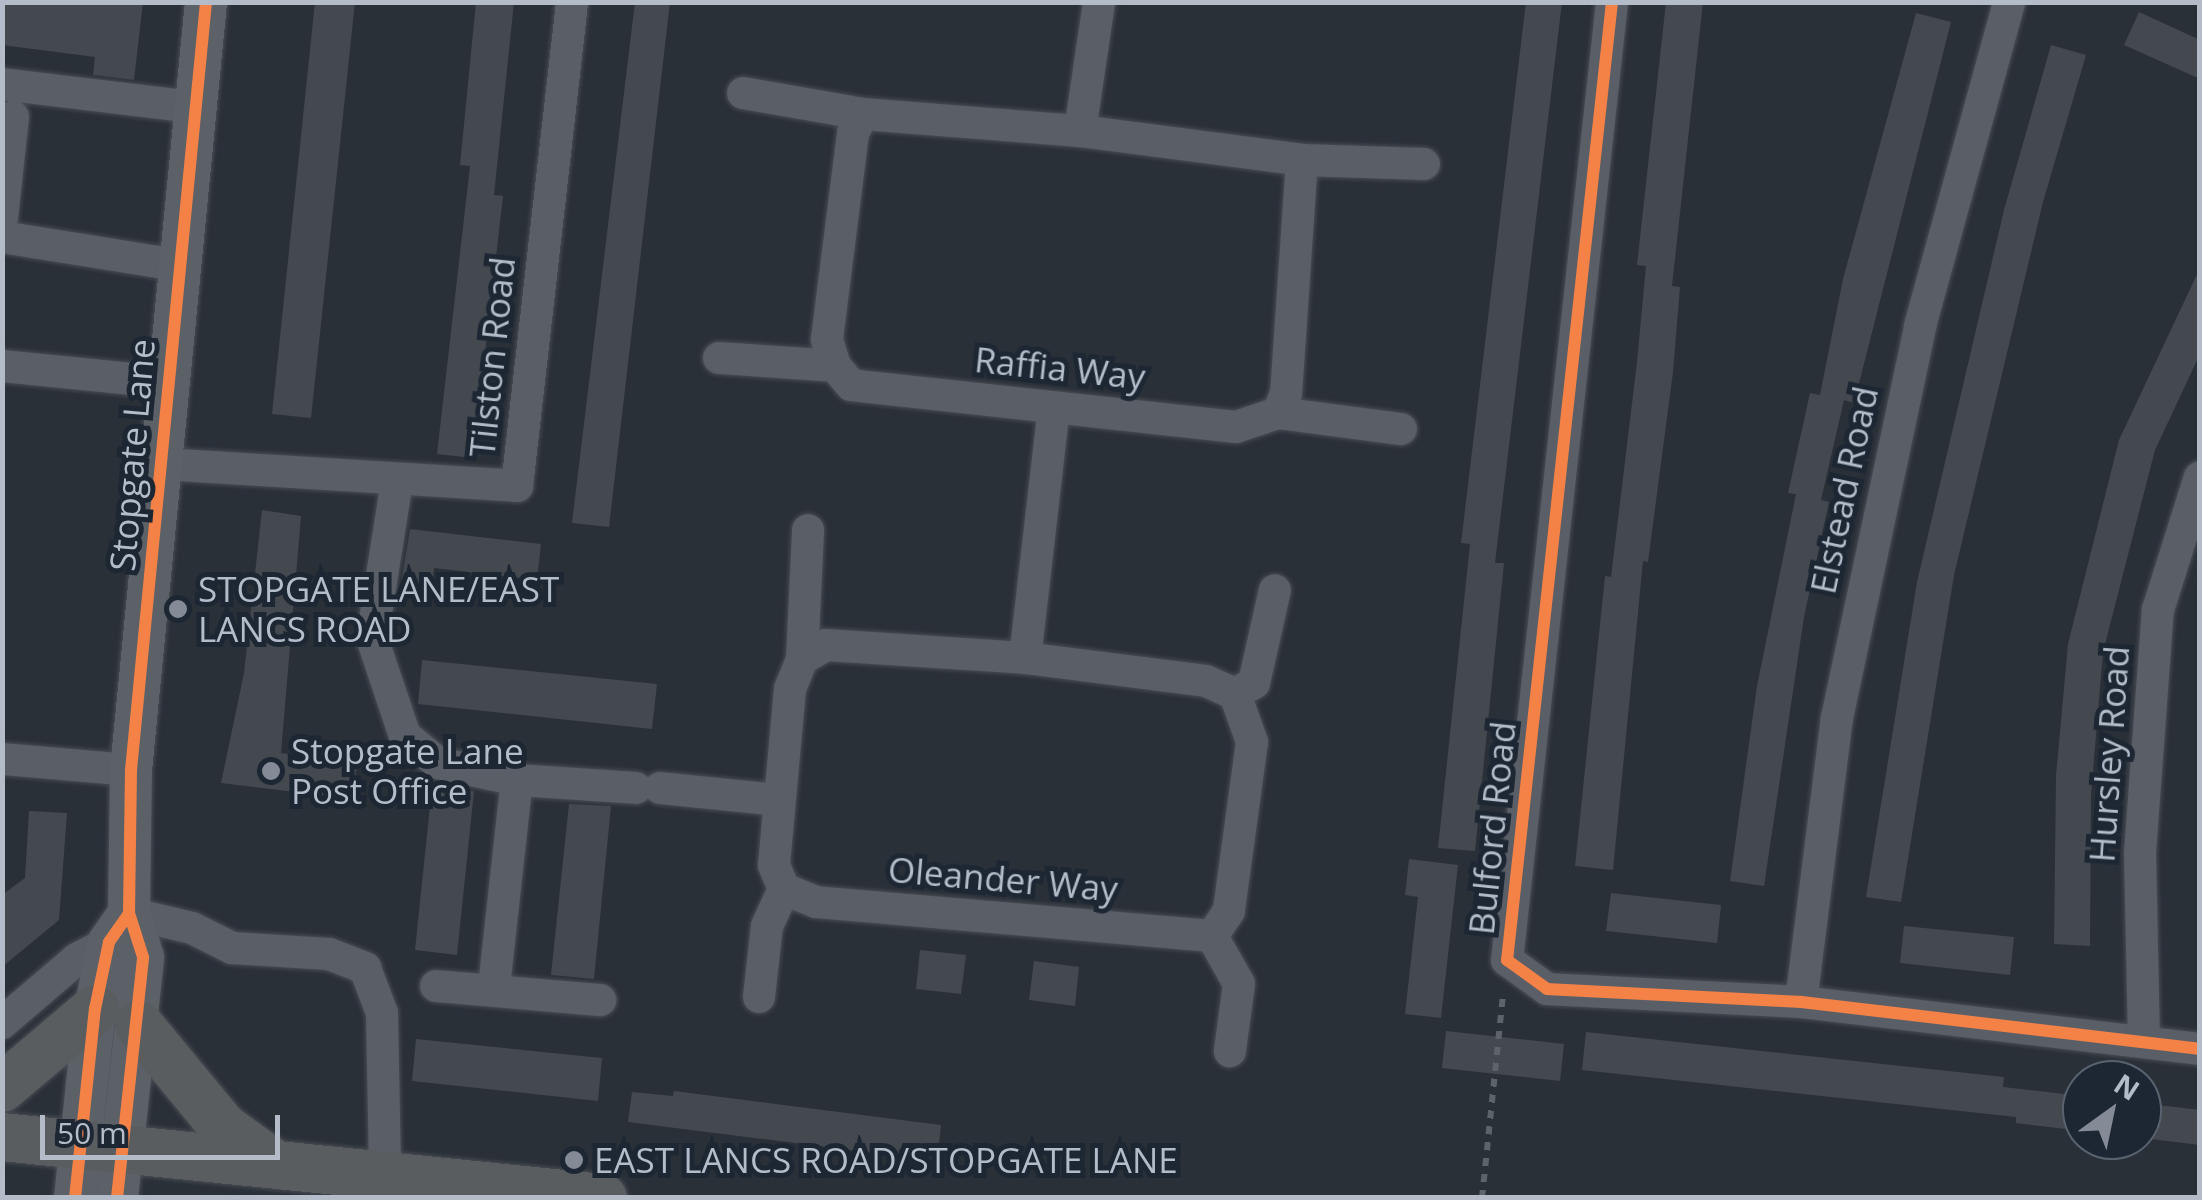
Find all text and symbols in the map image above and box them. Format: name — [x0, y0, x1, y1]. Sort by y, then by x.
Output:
street label: Tilston Road — [461, 255, 523, 459]
street label: Stopgate Lane — [101, 337, 163, 573]
street label: Raffia Way — [973, 338, 1147, 398]
street label: Elstead Road — [1802, 383, 1886, 597]
place label: STOPGATE LANE/EAST LANCS ROAD — [198, 568, 559, 650]
marker: STOPGATE LANE/EAST LANCS ROAD — [167, 598, 189, 620]
street label: Hursley Road — [2080, 644, 2138, 864]
street label: Bulford Road — [1460, 719, 1524, 937]
place label: Stopgate Lane Post Office — [291, 730, 524, 812]
marker: Stopgate Lane Post Office — [260, 760, 282, 782]
street label: Oleander Way — [886, 848, 1120, 910]
north arrow — [2062, 1060, 2162, 1160]
text: N — [2107, 1064, 2147, 1109]
scale bar — [45, 1095, 285, 1157]
text: 50 m — [57, 1112, 127, 1153]
place label: EAST LANCS ROAD/STOPGATE LANE — [594, 1139, 1178, 1181]
marker: EAST LANCS ROAD/STOPGATE LANE — [563, 1149, 585, 1171]

